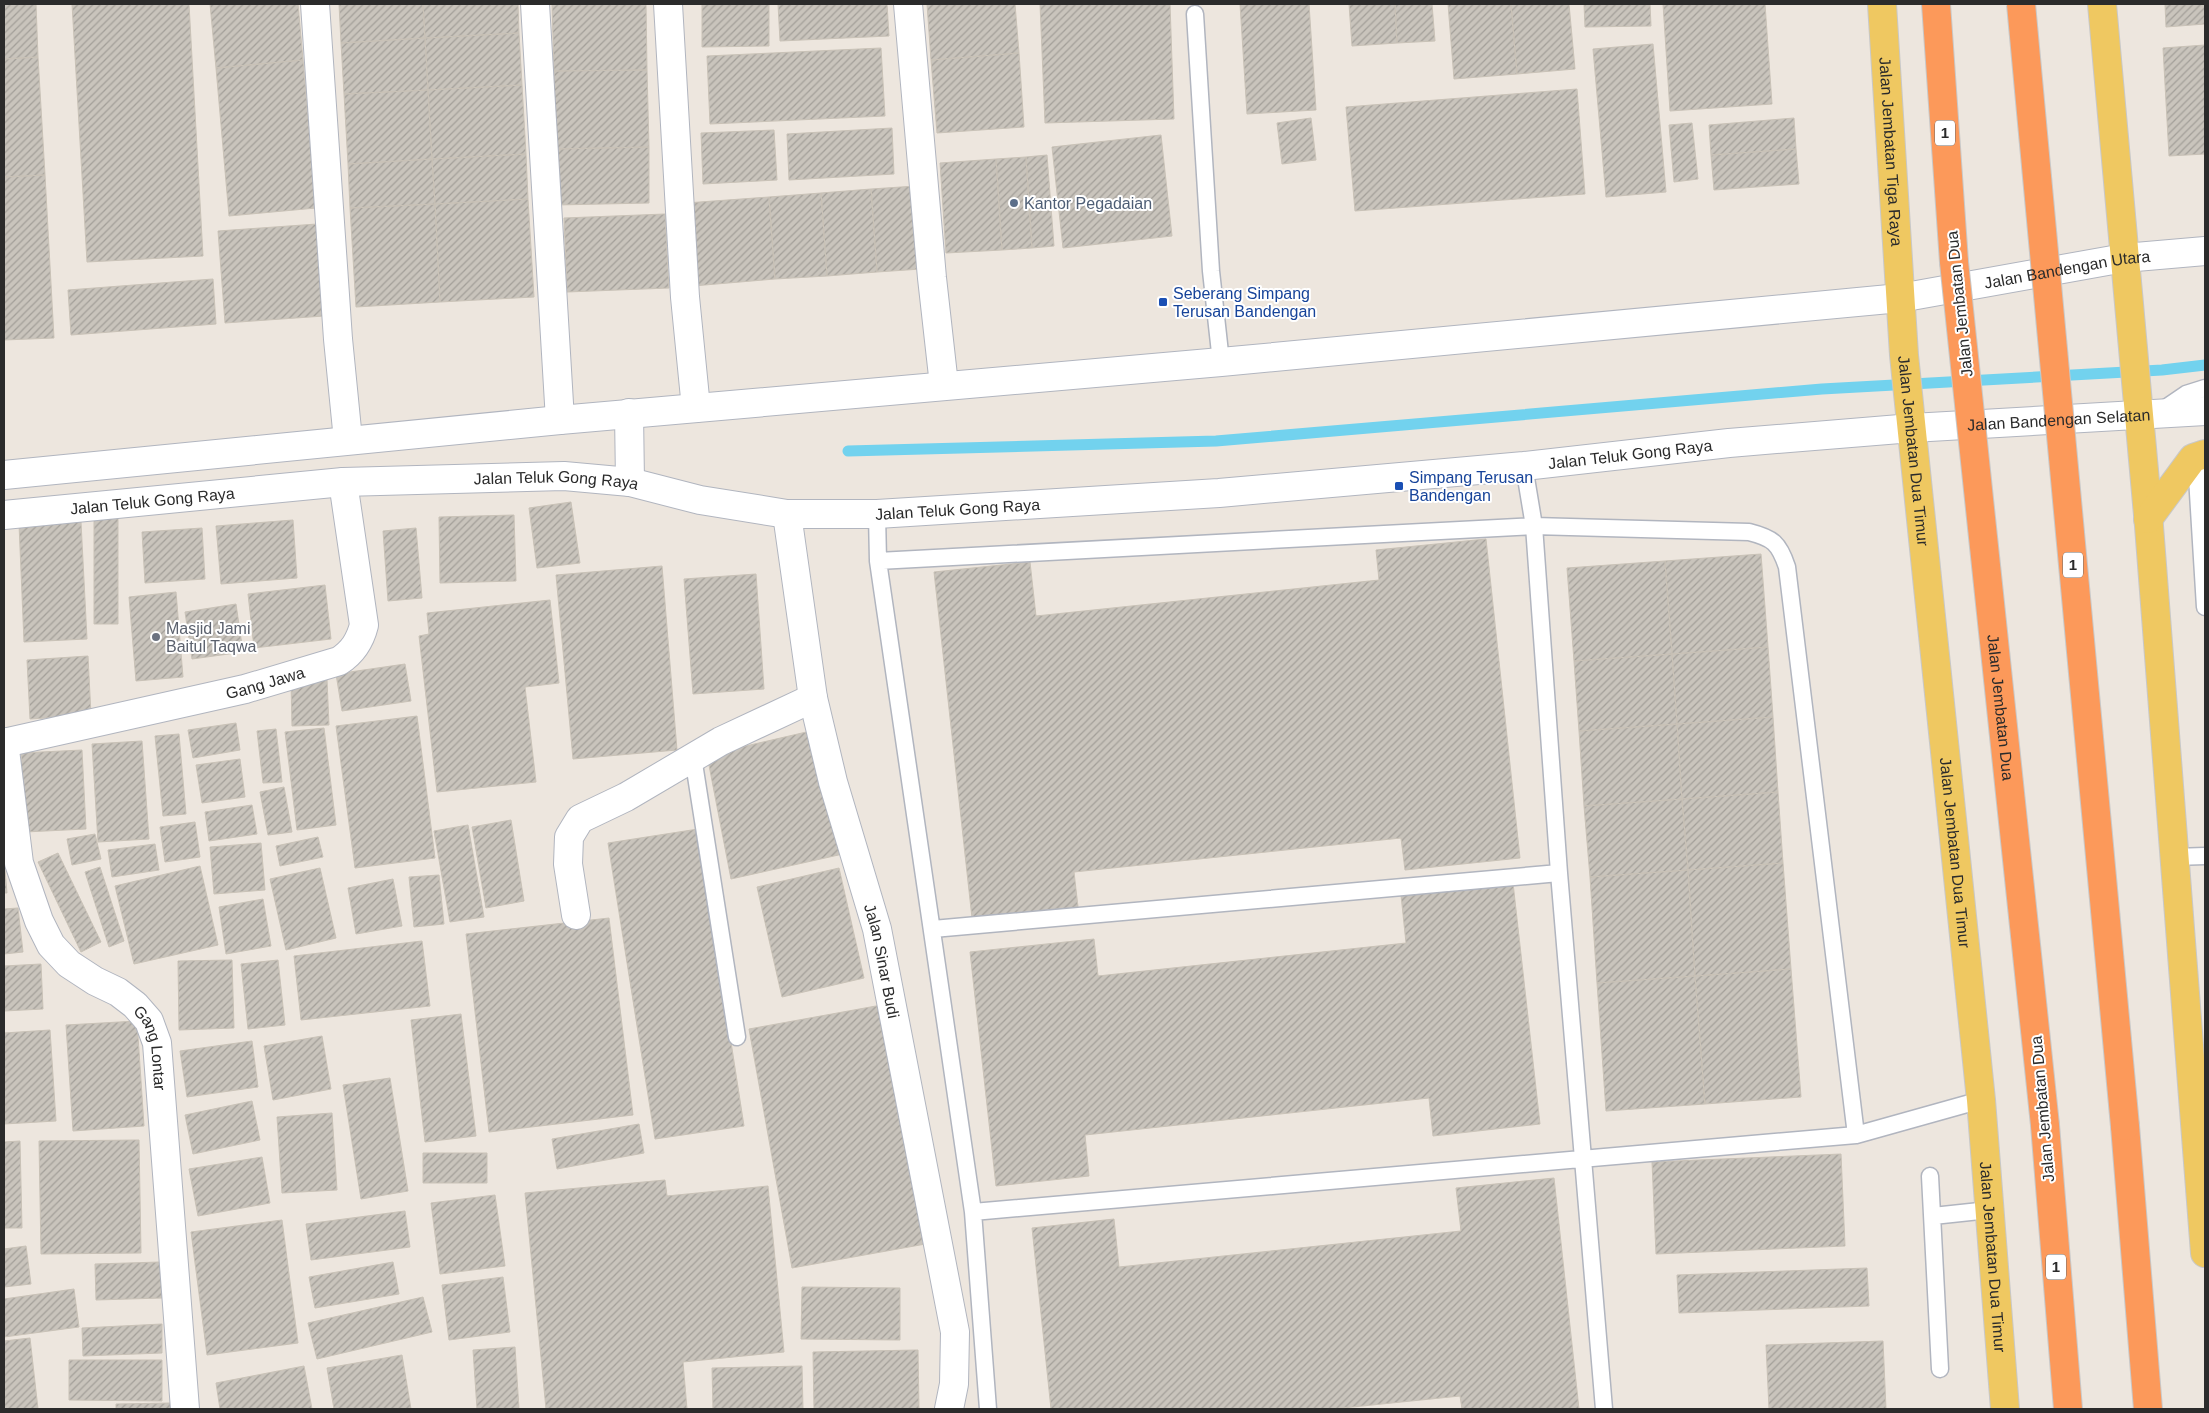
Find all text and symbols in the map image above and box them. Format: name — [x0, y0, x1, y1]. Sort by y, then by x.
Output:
street label: Jalan Jembatan Tiga Raya — [1876, 57, 1905, 247]
road number: 1 — [1935, 120, 1955, 146]
place label: Kantor Pegadaian — [1024, 195, 1152, 212]
marker: Kantor Pegadaian — [1008, 197, 1020, 209]
street label: Jalan Jembatan Dua — [1943, 230, 1976, 378]
street label: Jalan Bandengan Utara — [1983, 248, 2151, 292]
place label: Seberang Simpang Terusan Bandengan — [1173, 285, 1316, 320]
marker: Seberang Simpang Terusan Bandengan — [1157, 296, 1169, 308]
street label: Jalan Jembatan Dua Timur — [1895, 355, 1932, 548]
street label: Jalan Bandengan Selatan — [1967, 406, 2151, 434]
street label: Jalan Teluk Gong Raya — [1547, 437, 1713, 472]
street label: Jalan Teluk Gong Raya — [473, 467, 640, 493]
place label: Simpang Terusan Bandengan — [1409, 469, 1533, 504]
marker: Simpang Terusan Bandengan — [1393, 480, 1405, 492]
street label: Jalan Teluk Gong Raya — [69, 485, 236, 518]
street label: Jalan Teluk Gong Raya — [875, 496, 1041, 523]
road number: 1 — [2063, 552, 2083, 578]
place label: Masjid Jami Baitul Taqwa — [166, 620, 257, 655]
marker: Masjid Jami Baitul Taqwa — [150, 631, 162, 643]
street label: Jalan Jembatan Dua — [1984, 634, 2017, 782]
street label: Gang Jawa — [224, 664, 307, 702]
street label: Jalan Jembatan Dua Timur — [1937, 757, 1973, 949]
street label: Jalan Sinar Budi — [861, 902, 902, 1020]
street label: Gang Lontar — [130, 1002, 169, 1092]
street label: Jalan Jembatan Dua — [2028, 1035, 2057, 1183]
street label: Jalan Jembatan Dua Timur — [1977, 1161, 2009, 1354]
road number: 1 — [2046, 1254, 2066, 1280]

